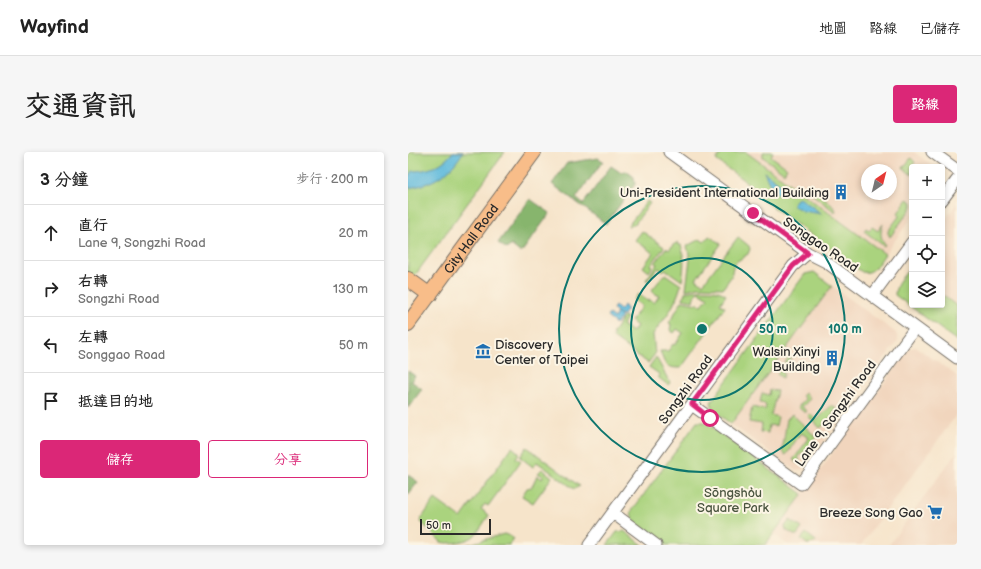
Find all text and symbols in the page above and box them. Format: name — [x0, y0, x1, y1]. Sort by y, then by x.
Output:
text: Wayfind — [20, 16, 89, 39]
text: 地圖 — [819, 20, 847, 37]
text: 路線 — [869, 20, 897, 37]
text: 已儲存 — [919, 20, 961, 37]
button: 路線 — [893, 85, 957, 123]
text: 交通資訊 — [24, 90, 136, 123]
north arrow — [861, 164, 897, 200]
map controls — [909, 164, 945, 308]
button: + — [909, 164, 945, 200]
text: 3 分鐘 — [40, 170, 89, 190]
text: 步行 · 200 m — [296, 171, 368, 187]
building icon: Uni-President International Building — [832, 183, 850, 201]
place label: Uni-President International Building — [620, 185, 829, 201]
button: − — [909, 200, 945, 236]
street label: City Hall Road — [441, 201, 502, 277]
route end — [744, 204, 762, 222]
street label: Songgao Road — [780, 214, 861, 276]
text: 直行 — [78, 216, 108, 235]
icon: ahead — [40, 222, 62, 244]
text: 20 m — [338, 225, 368, 241]
text: Lane 9, Songzhi Road — [78, 235, 206, 251]
button: locate — [909, 236, 945, 272]
text: 右轉 — [78, 272, 108, 291]
button: layers — [909, 272, 945, 308]
icon: right — [40, 278, 62, 300]
text: 130 m — [333, 281, 368, 297]
text: Songzhi Road — [78, 291, 159, 307]
centre of rings — [695, 322, 709, 336]
text: 50 m — [759, 322, 787, 337]
text: 100 m — [828, 322, 862, 337]
text: 左轉 — [78, 328, 108, 347]
icon: left — [40, 334, 62, 356]
text: 50 m — [339, 337, 368, 353]
place label: Discovery Center of Taipei — [495, 337, 588, 368]
museum icon: Discovery Center of Taipei — [474, 342, 492, 360]
place label: Walsin Xinyi Building — [752, 344, 820, 375]
text: Songgao Road — [78, 347, 165, 363]
building icon: Walsin Xinyi Building — [823, 349, 841, 367]
street label: Songzhi Road — [655, 352, 716, 427]
street label: Lane 9, Songzhi Road — [792, 357, 880, 470]
icon: arrive — [40, 390, 62, 412]
text: 抵達目的地 — [78, 392, 153, 411]
route start — [701, 409, 719, 427]
button: 儲存 — [40, 440, 200, 478]
button: 分享 — [208, 440, 368, 478]
park label: Sōngshòu Square Park — [697, 485, 770, 516]
supermarket icon: Breeze Song Gao — [926, 503, 944, 521]
place label: Breeze Song Gao — [819, 505, 923, 521]
scale bar — [420, 517, 491, 536]
text: 50 m — [426, 519, 451, 532]

